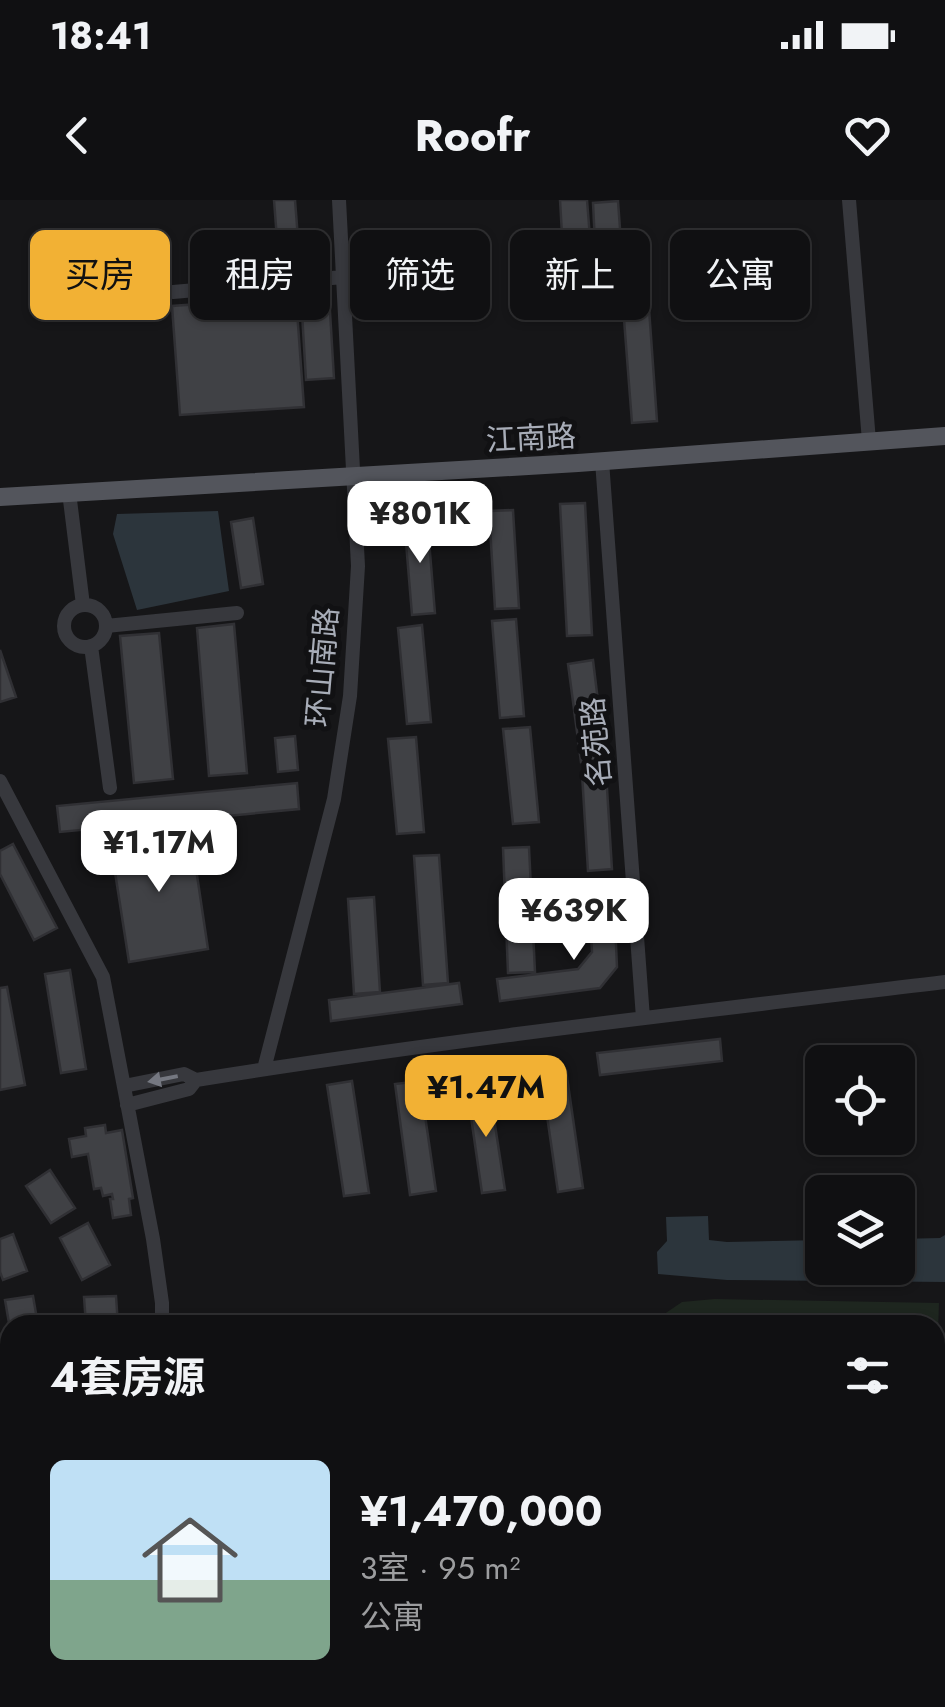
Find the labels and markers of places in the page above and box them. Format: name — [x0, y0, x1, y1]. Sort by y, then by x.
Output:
pin: ¥801K — [350, 481, 490, 566]
pin: ¥1.17M — [78, 810, 240, 895]
pin: ¥639K — [504, 878, 644, 963]
pin: ¥1.47M — [405, 1055, 567, 1140]

